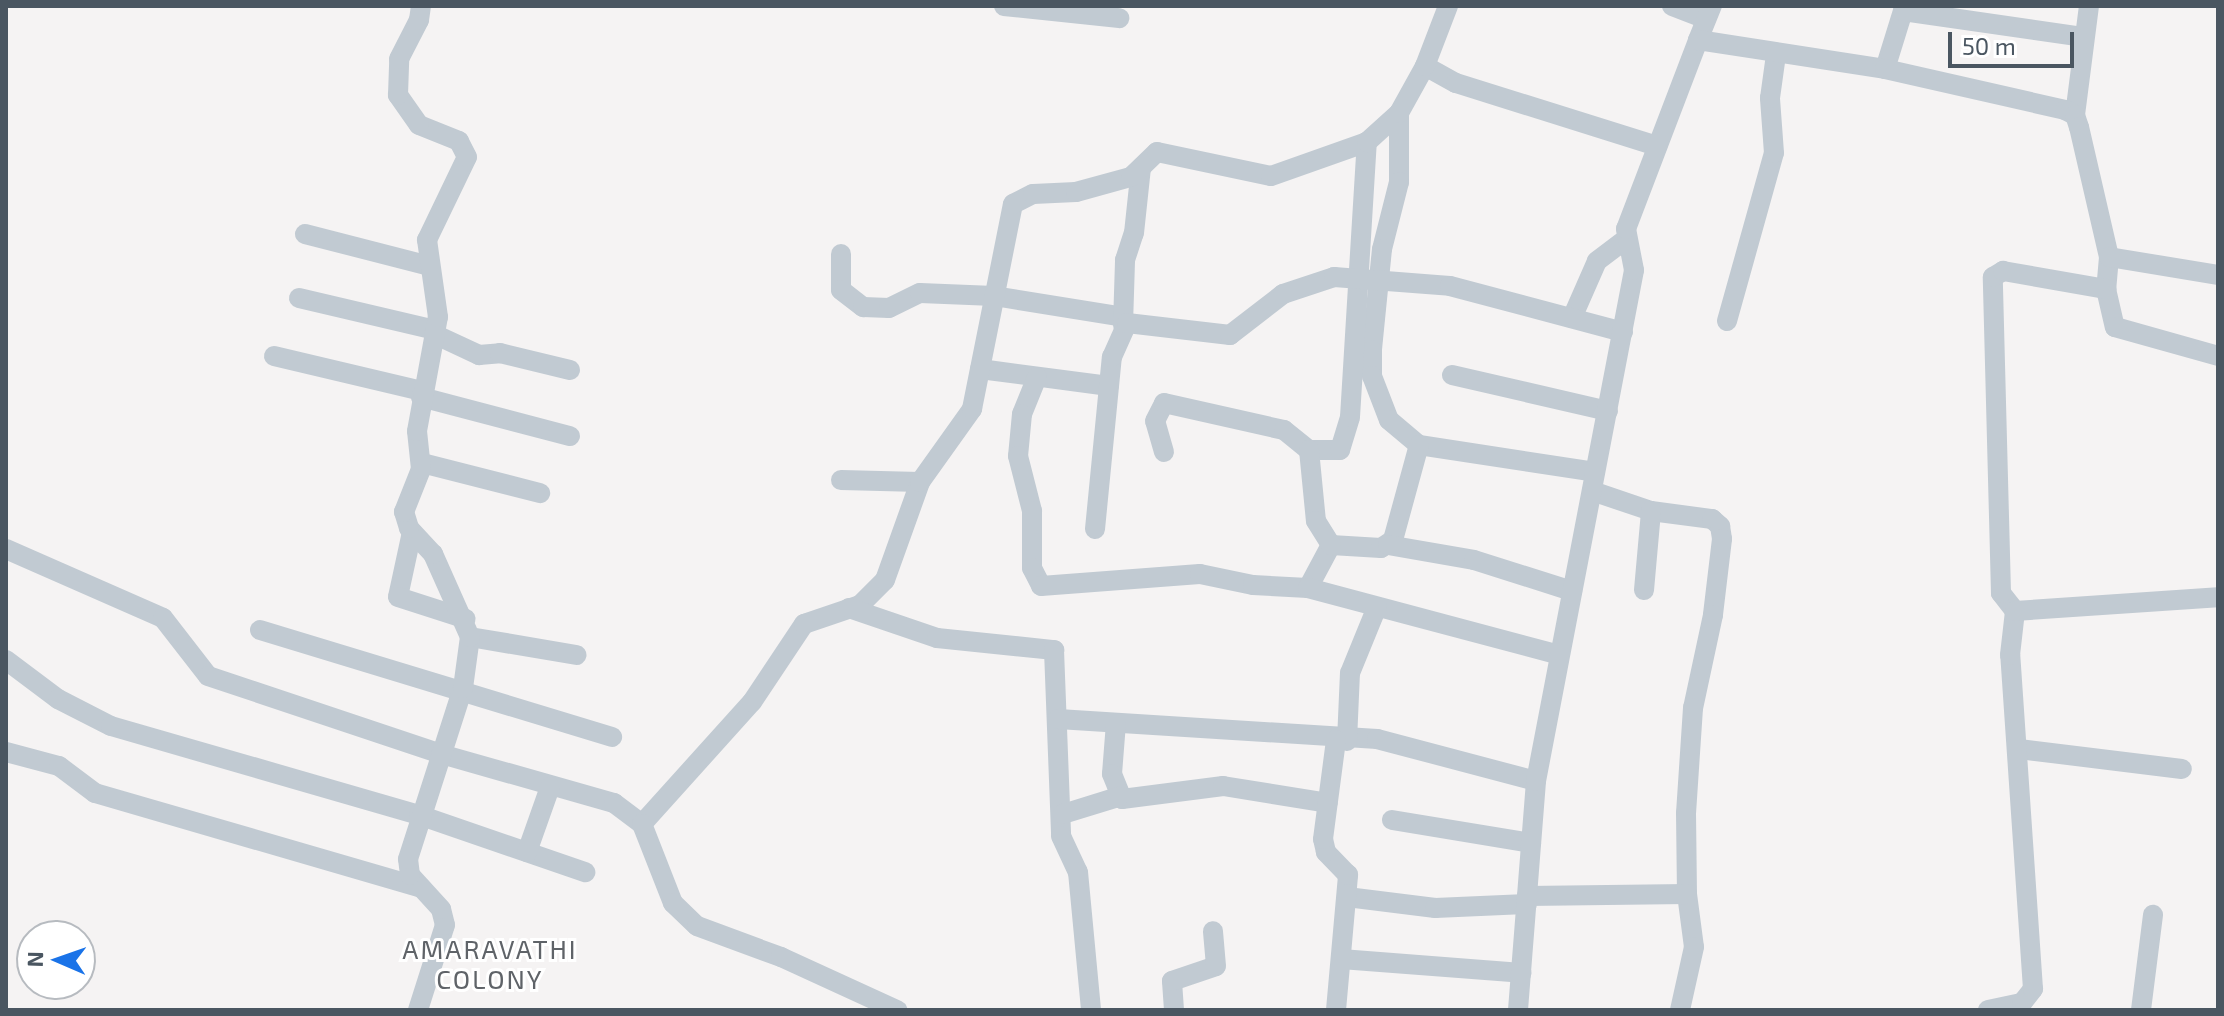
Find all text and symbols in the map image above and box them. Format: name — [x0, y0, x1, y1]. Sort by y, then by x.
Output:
scale bar — [1952, 16, 2078, 66]
text: 50 m — [1962, 31, 2016, 60]
north arrow — [16, 920, 96, 1000]
district label: AMARAVATHI COLONY — [402, 933, 578, 994]
text: N — [21, 951, 47, 968]

